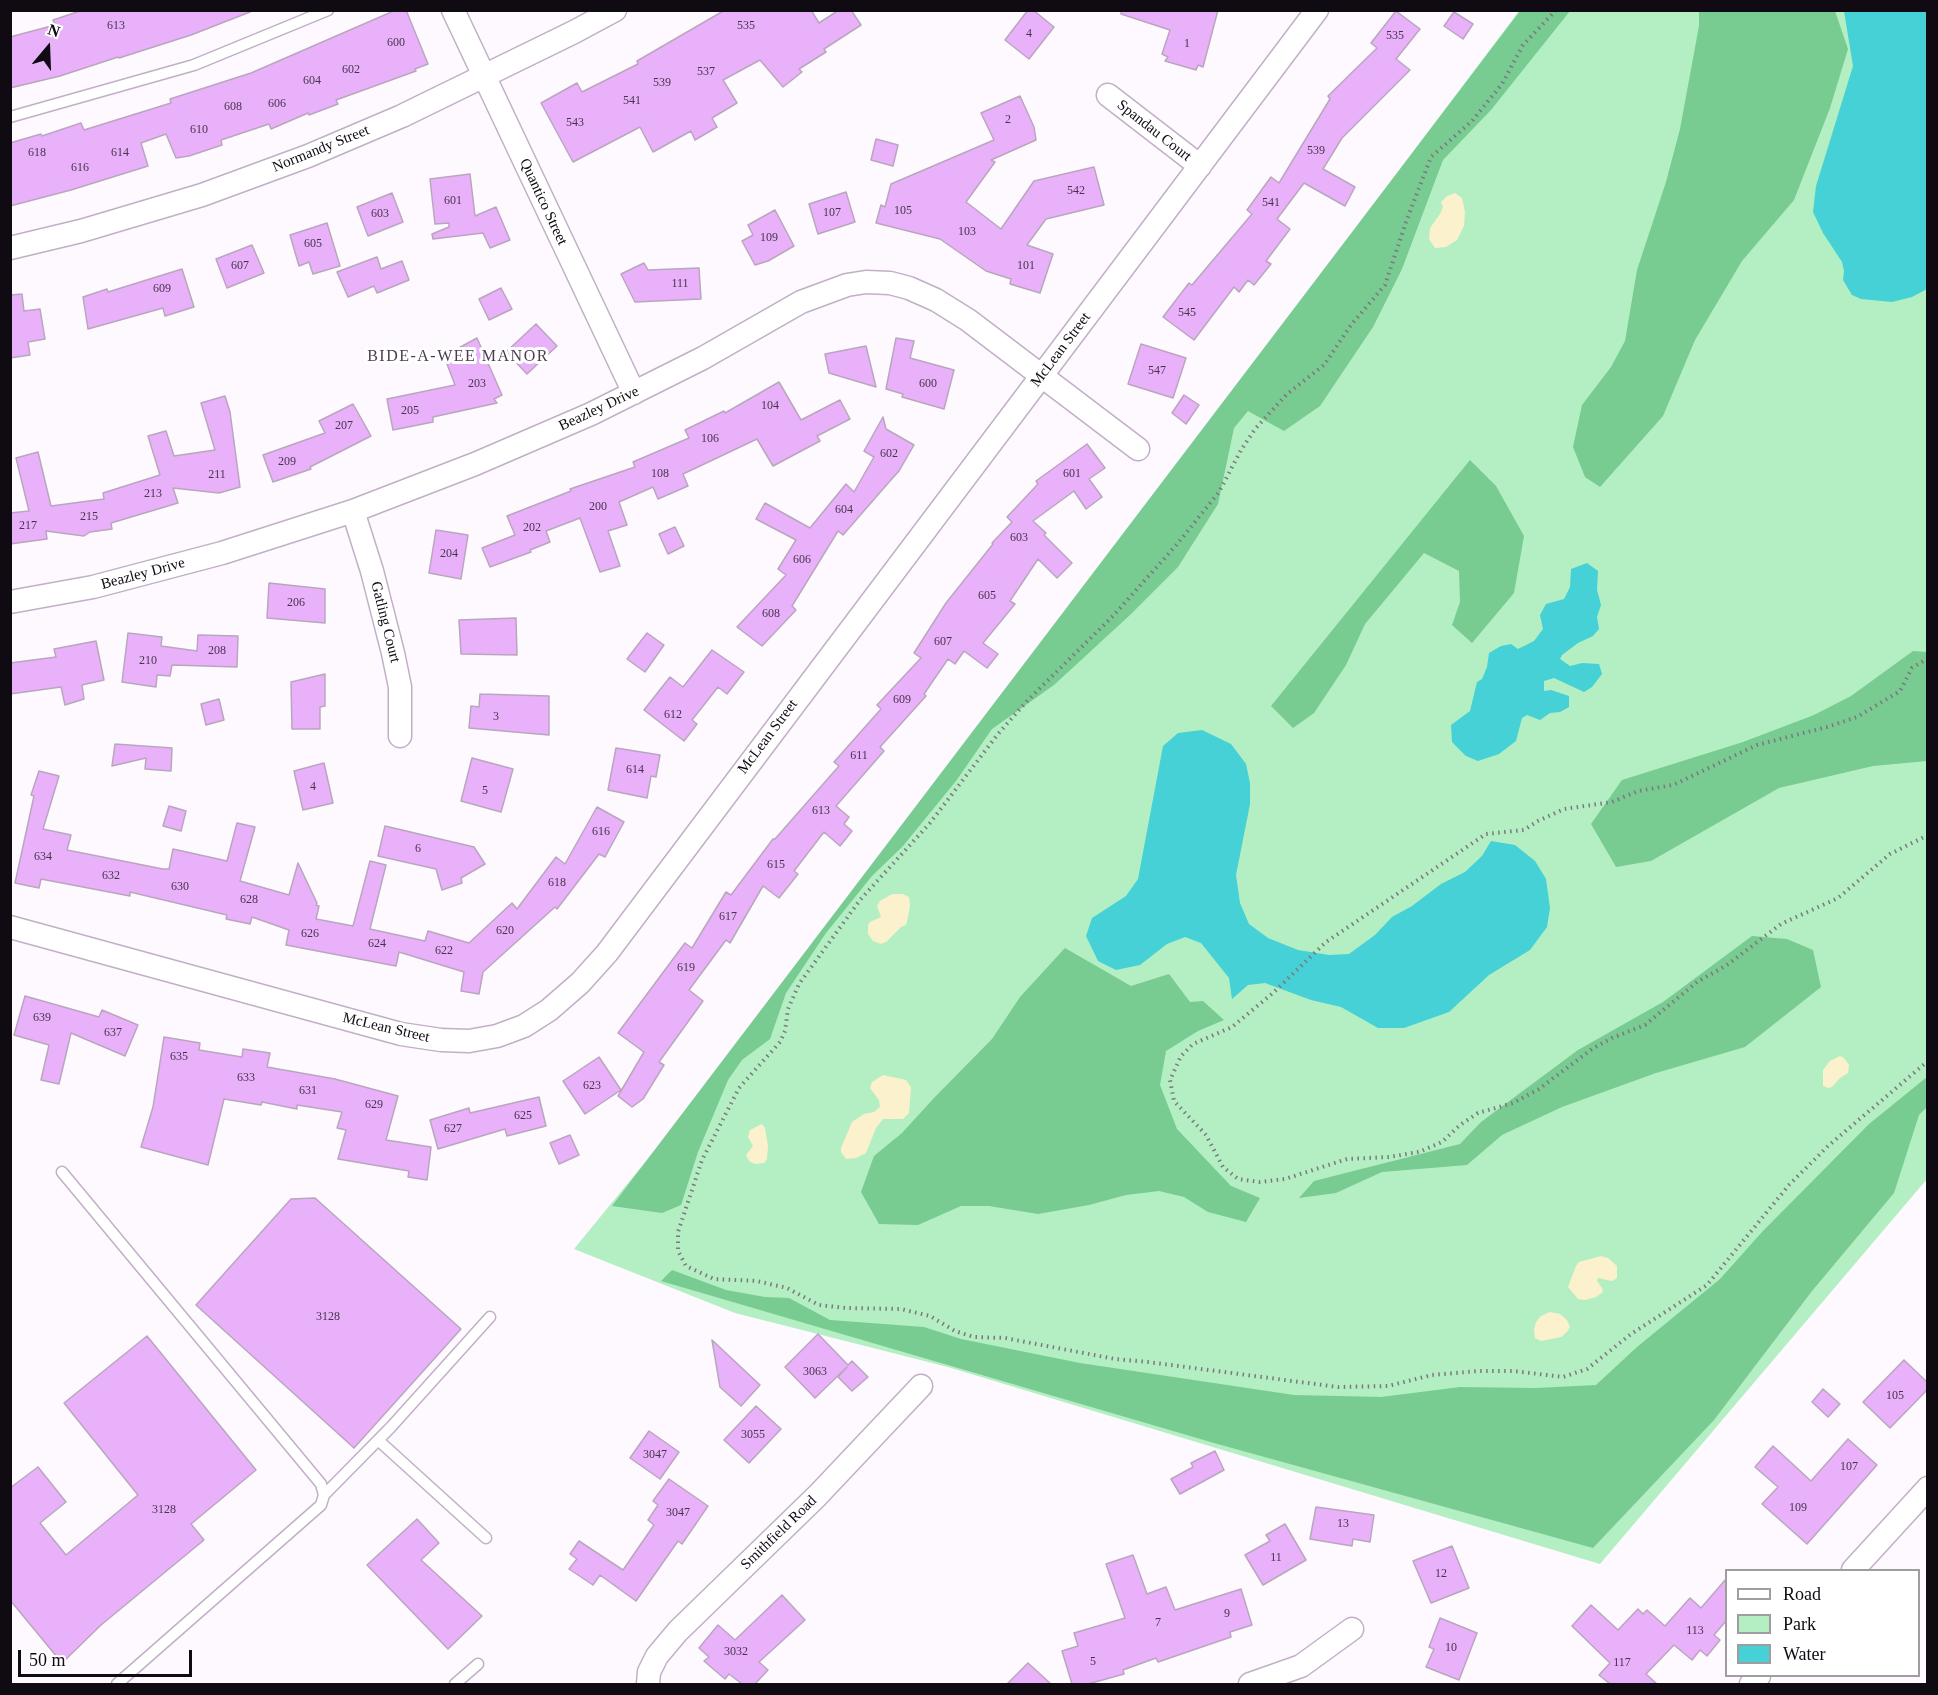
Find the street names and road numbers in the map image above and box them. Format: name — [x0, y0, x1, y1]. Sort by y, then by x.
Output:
street label: Spandau Court — [1113, 96, 1195, 166]
street label: Normandy Street — [270, 121, 372, 177]
street label: Quantico Street — [515, 156, 571, 248]
street label: McLean Street — [1027, 309, 1095, 391]
street label: Beazley Drive — [556, 383, 642, 435]
street label: Beazley Drive — [99, 554, 187, 594]
street label: Gatling Court — [366, 580, 404, 664]
street label: McLean Street — [734, 696, 802, 778]
street label: McLean Street — [341, 1009, 431, 1047]
street label: Smithfield Road — [737, 1492, 821, 1574]

